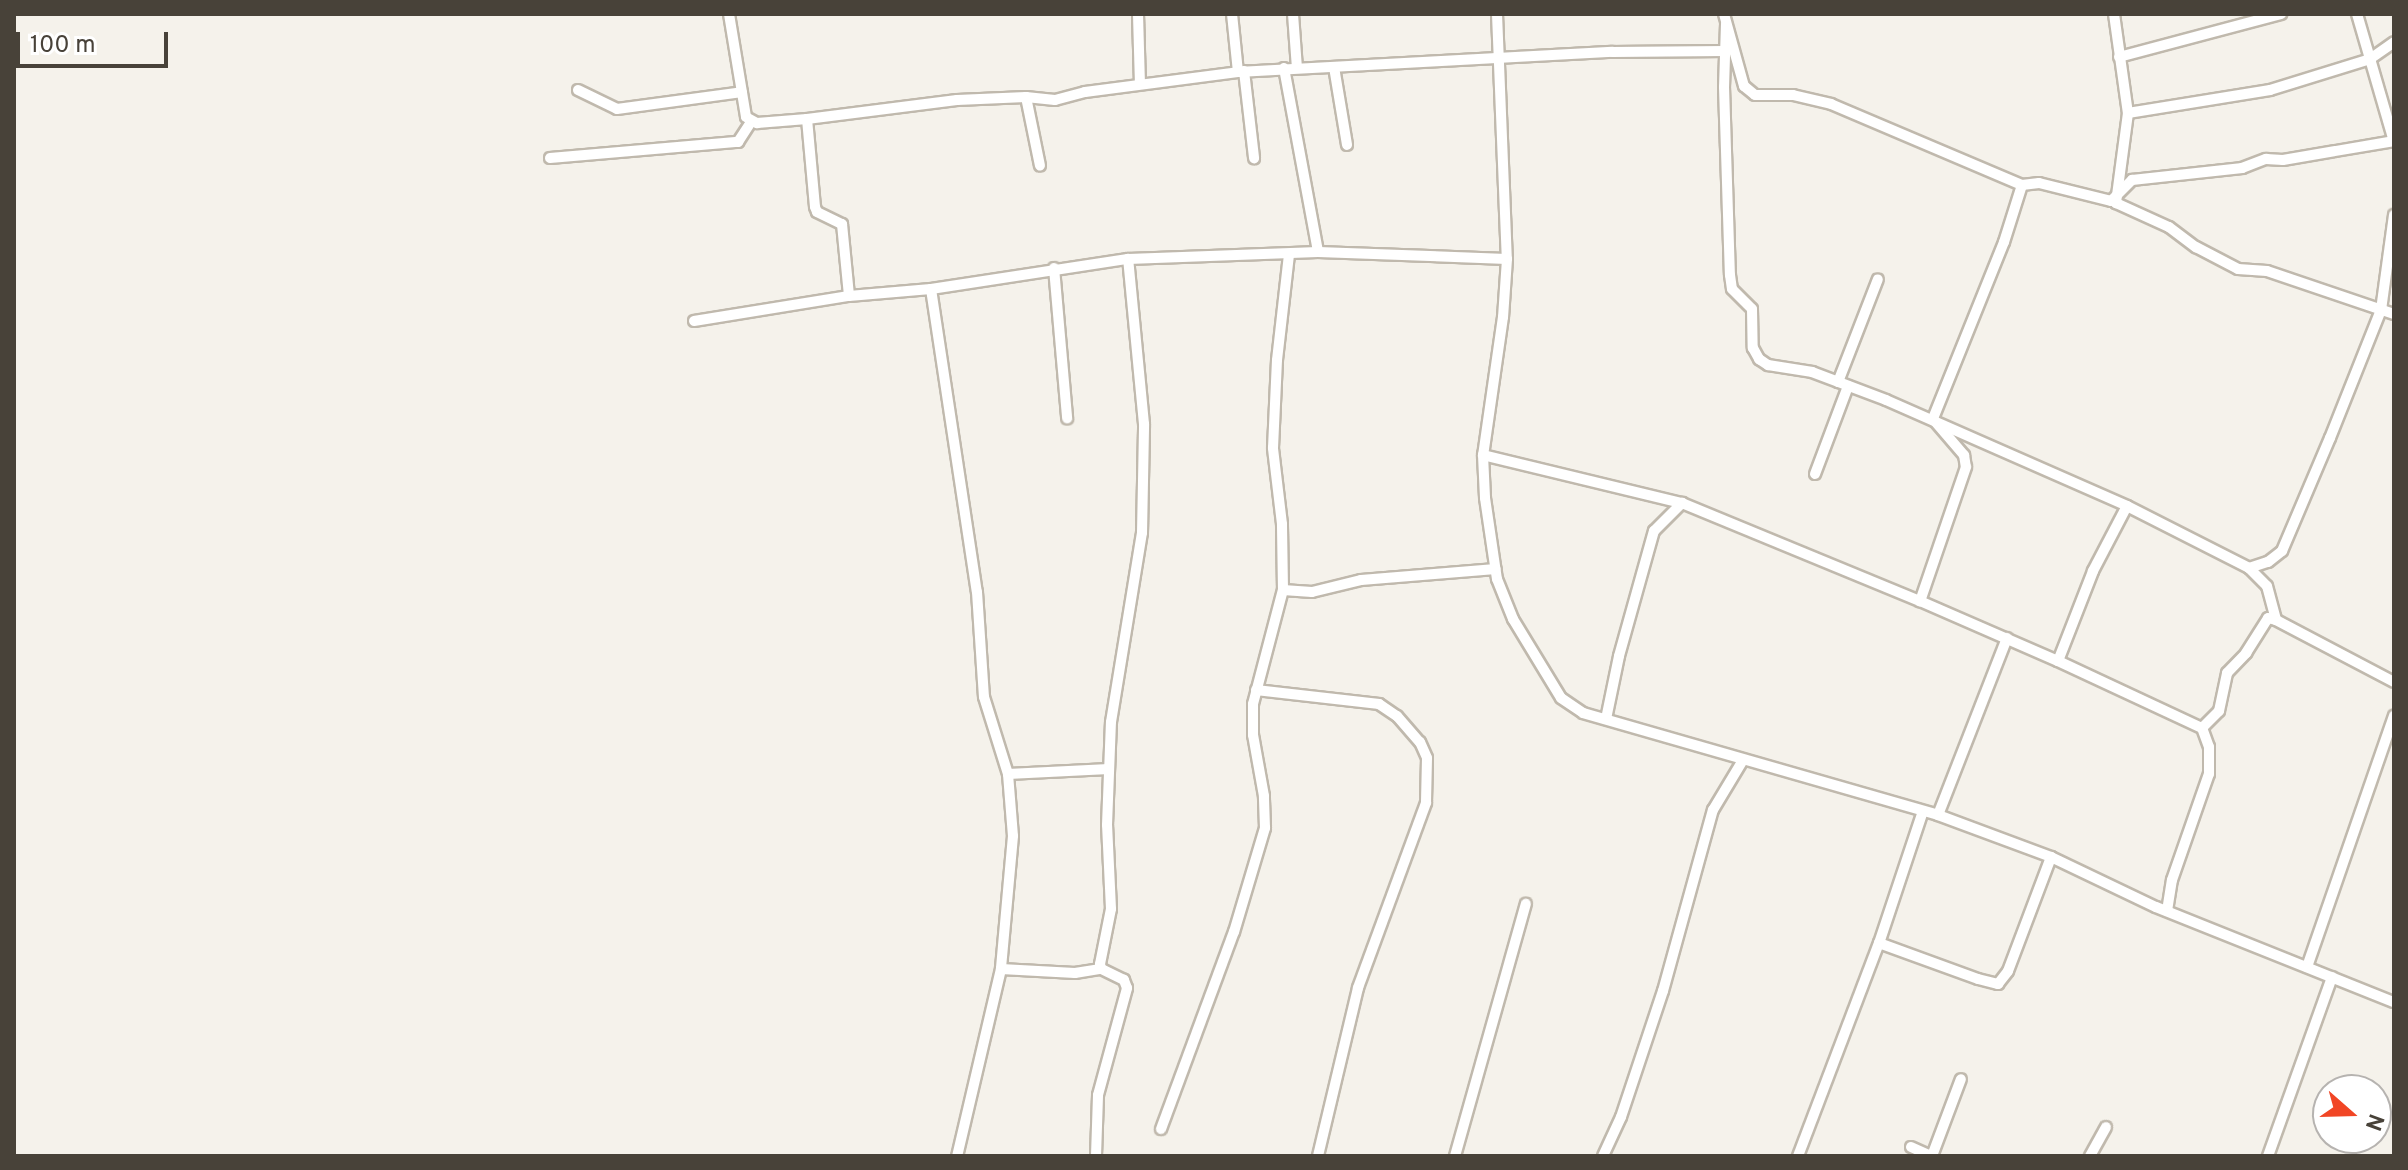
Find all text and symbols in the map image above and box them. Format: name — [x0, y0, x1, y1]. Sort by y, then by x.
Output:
scale bar — [20, 16, 172, 66]
text: 100 m — [30, 31, 96, 61]
north arrow — [2312, 1074, 2392, 1154]
text: N — [2358, 1110, 2389, 1134]

